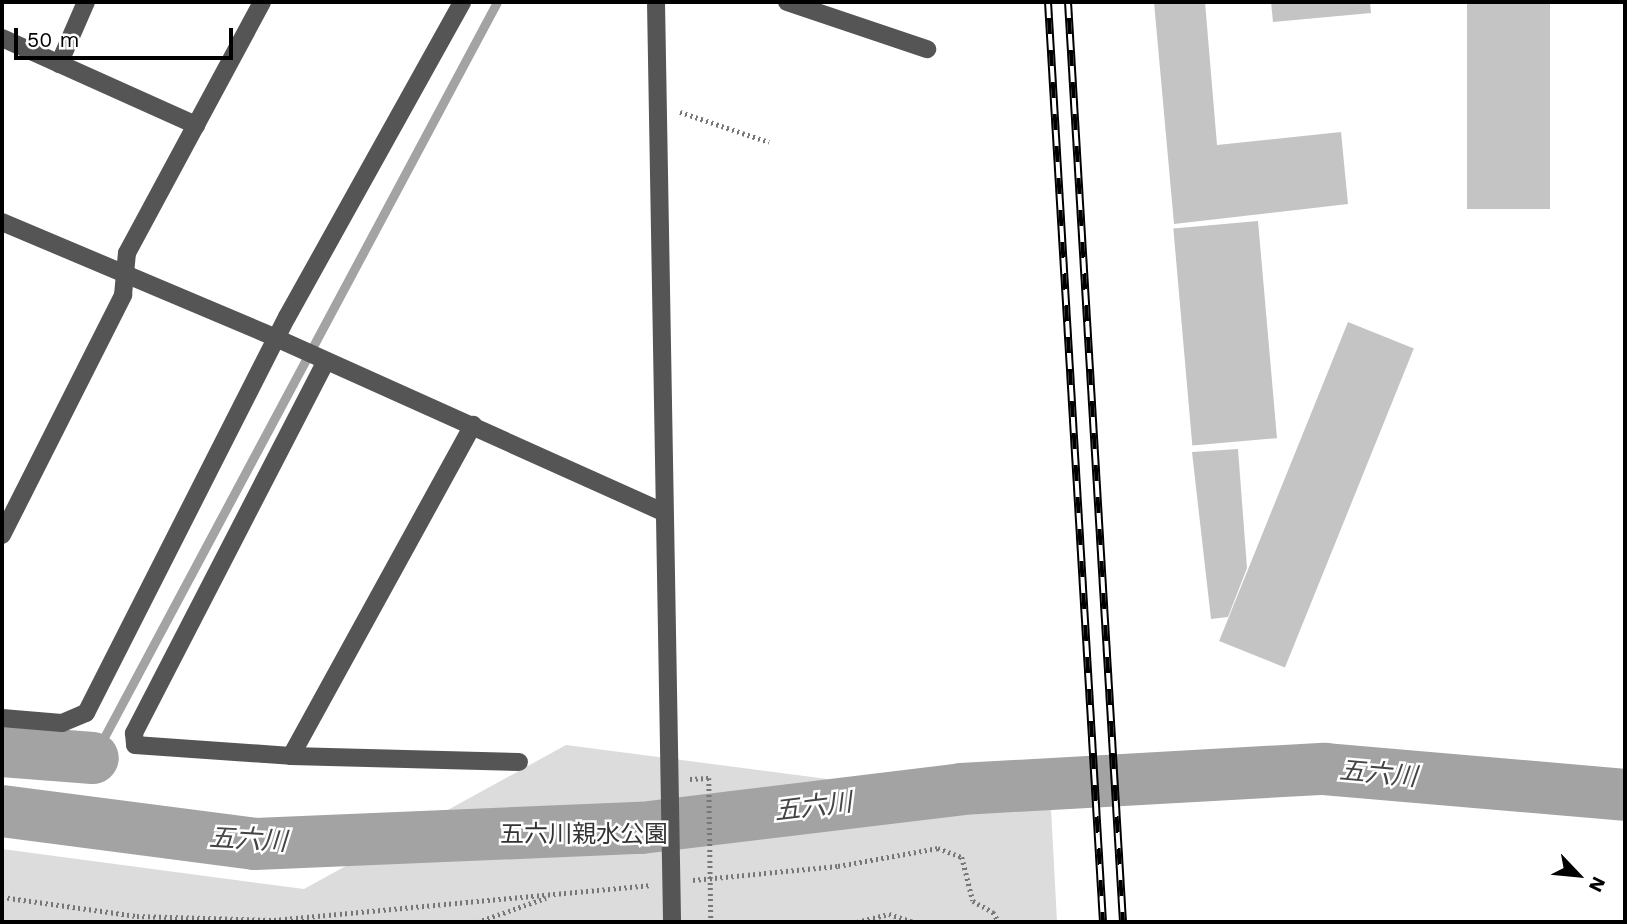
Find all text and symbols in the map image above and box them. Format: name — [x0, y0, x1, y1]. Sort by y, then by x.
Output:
scale bar — [18, 14, 236, 58]
text: 50 m — [27, 27, 79, 52]
water label: 五六川 — [1338, 755, 1418, 793]
water label: 五六川 — [772, 787, 854, 827]
park label: 五六川親水公園 — [500, 821, 668, 849]
water label: 五六川 — [208, 822, 288, 858]
north arrow — [1543, 840, 1613, 910]
text: N — [1584, 873, 1611, 896]

